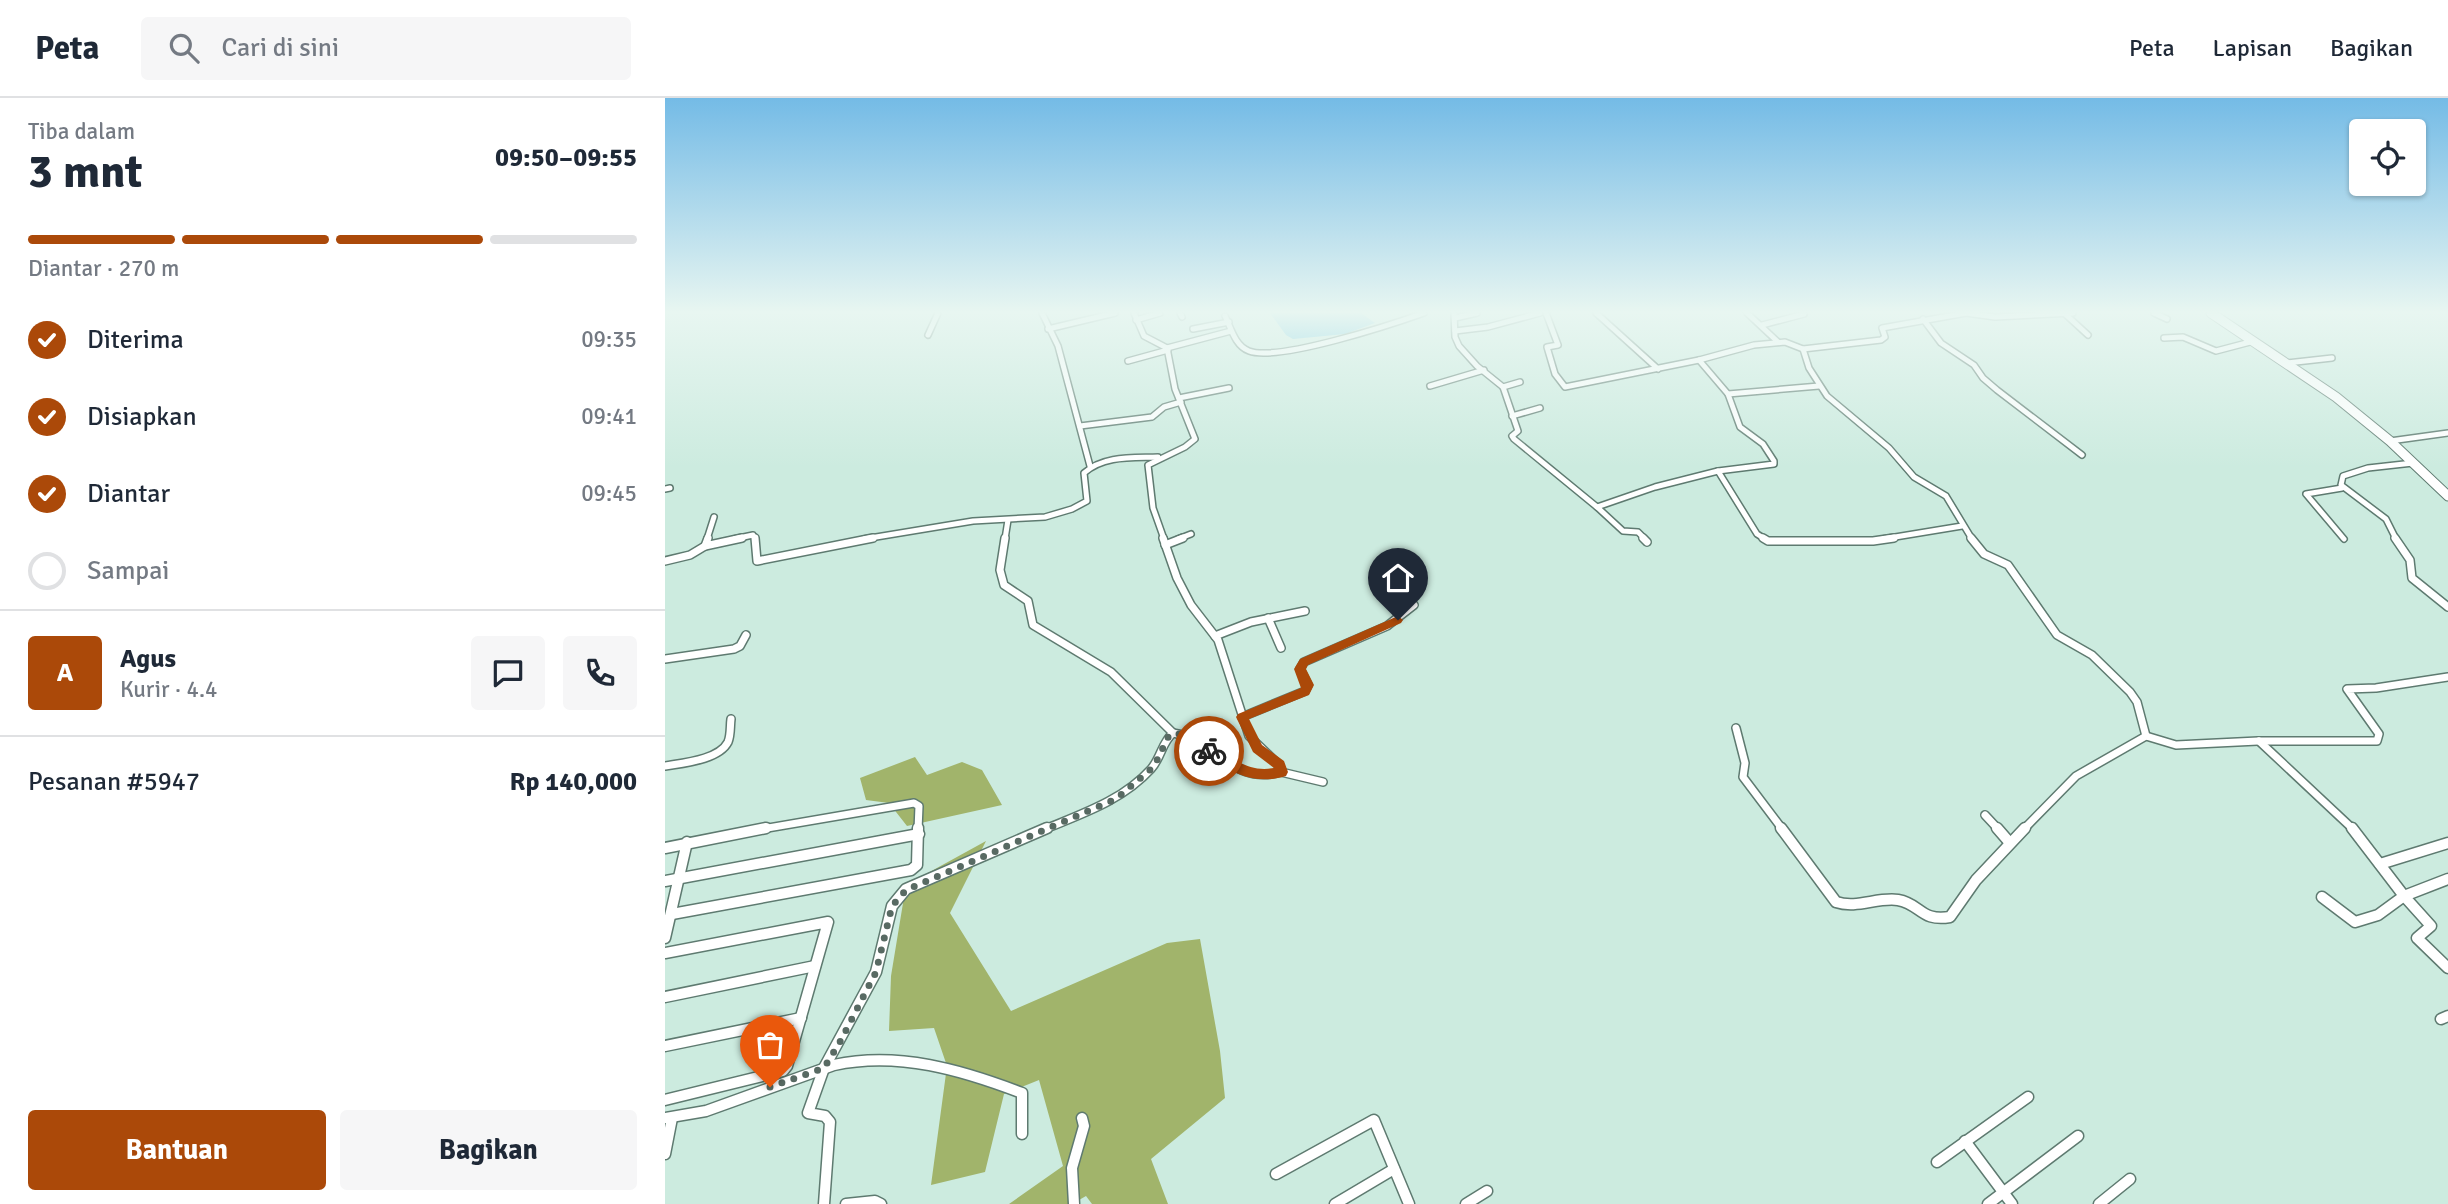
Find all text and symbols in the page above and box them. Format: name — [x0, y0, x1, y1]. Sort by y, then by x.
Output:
search box — [141, 17, 631, 80]
text: Peta — [35, 28, 99, 69]
icon: search — [165, 29, 203, 67]
text: Cari di sini — [221, 32, 339, 64]
text: Peta — [2129, 33, 2175, 63]
text: Lapisan — [2213, 33, 2292, 63]
text: Bagikan — [2330, 33, 2413, 63]
text: Tiba dalam — [28, 117, 135, 146]
map controls — [2349, 119, 2426, 196]
button: locate — [2349, 119, 2426, 196]
text: 09:50–09:55 — [495, 142, 637, 174]
text: 3 mnt — [28, 144, 143, 200]
text: Diantar · 270 m — [28, 254, 179, 283]
icon: check — [28, 321, 66, 359]
text: Diterima — [87, 324, 184, 356]
text: 09:35 — [581, 325, 637, 354]
icon: check — [28, 398, 66, 436]
text: Disiapkan — [87, 401, 197, 433]
text: 09:41 — [581, 402, 637, 431]
icon: check — [28, 475, 66, 513]
text: Diantar — [87, 478, 170, 510]
text: 09:45 — [581, 479, 637, 508]
pin — [1368, 548, 1428, 620]
text: Sampai — [87, 555, 169, 587]
icon: home — [1379, 559, 1417, 597]
button: chat — [471, 636, 545, 710]
button: phone — [563, 636, 637, 710]
text: Agus — [120, 643, 176, 675]
text: A — [57, 657, 73, 689]
text: Kurir · 4.4 — [120, 675, 217, 704]
courier — [1174, 716, 1244, 786]
icon: bike — [1190, 732, 1228, 770]
text: Pesanan #5947 — [28, 766, 200, 798]
text: Rp 140,000 — [509, 766, 637, 798]
pin — [740, 1015, 800, 1087]
icon: bag — [751, 1026, 789, 1064]
button: Bantuan — [28, 1110, 326, 1190]
button: Bagikan — [340, 1110, 637, 1190]

